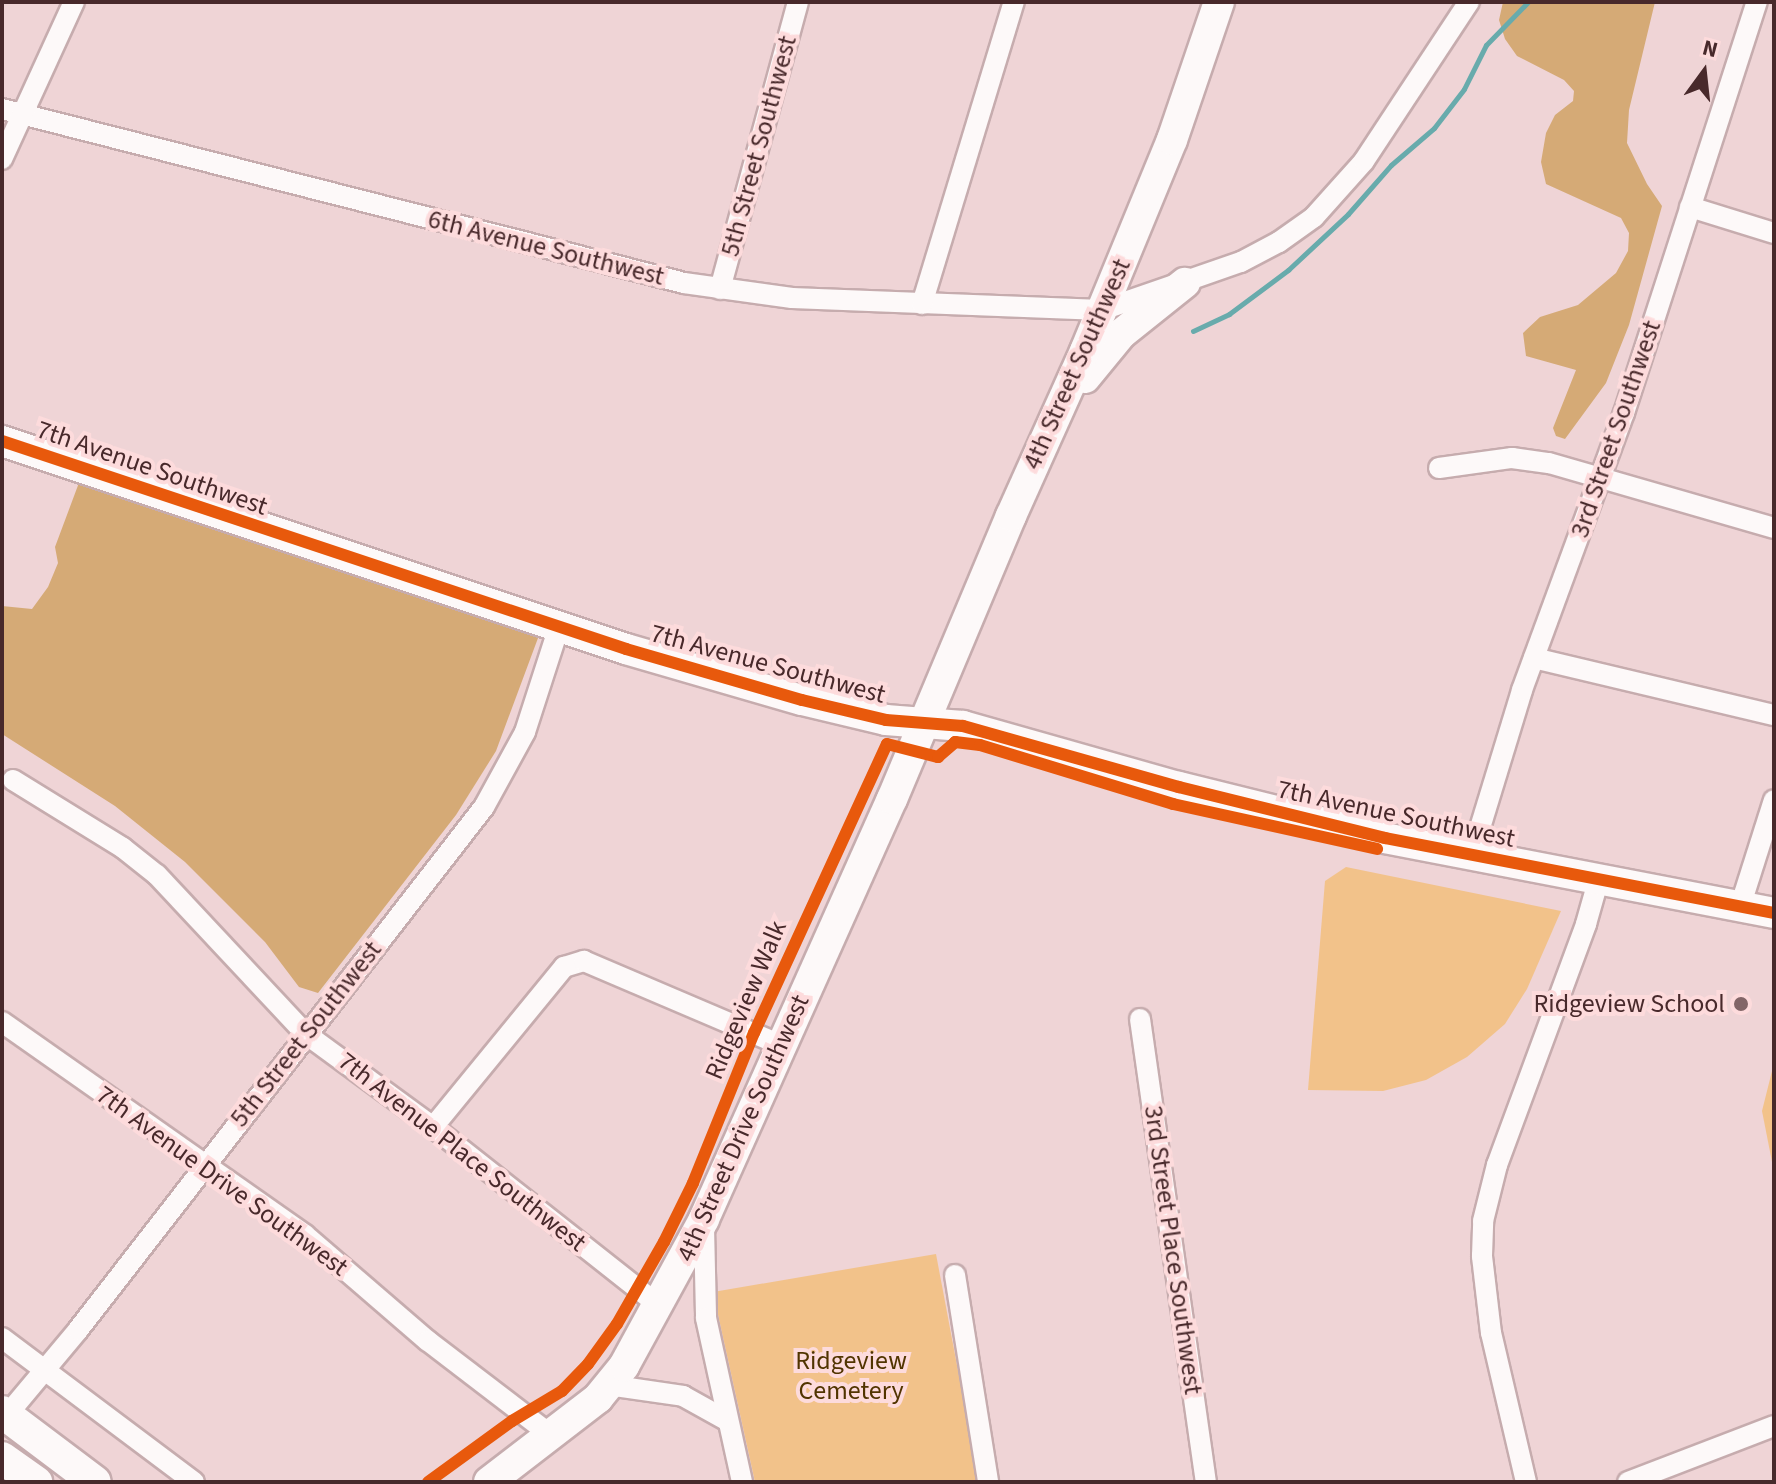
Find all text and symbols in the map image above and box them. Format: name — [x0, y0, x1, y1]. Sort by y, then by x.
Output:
text: N — [1699, 31, 1721, 66]
street label: 5th Street Southwest — [715, 32, 803, 260]
north arrow — [1664, 32, 1744, 112]
street label: 6th Avenue Southwest — [425, 204, 667, 292]
street label: 4th Street Southwest — [1017, 254, 1137, 474]
street label: 3rd Street Southwest — [1564, 316, 1668, 542]
street label: 7th Avenue Southwest — [32, 414, 272, 522]
street label: 7th Avenue Southwest — [647, 618, 889, 710]
street label: 7th Avenue Southwest — [1274, 774, 1518, 854]
street label: Ridgeview Walk — [699, 916, 793, 1084]
street label: 5th Street Southwest — [224, 935, 388, 1133]
place label: Ridgeview School — [1533, 988, 1725, 1020]
street label: 4th Street Drive Southwest — [670, 990, 816, 1266]
marker: Ridgeview School — [1732, 995, 1750, 1013]
street label: 7th Avenue Place Southwest — [332, 1046, 592, 1258]
street label: 7th Avenue Drive Southwest — [90, 1079, 354, 1283]
street label: 3rd Street Place Southwest — [1137, 1104, 1209, 1396]
park label: Ridgeview Cemetery — [795, 1345, 907, 1406]

